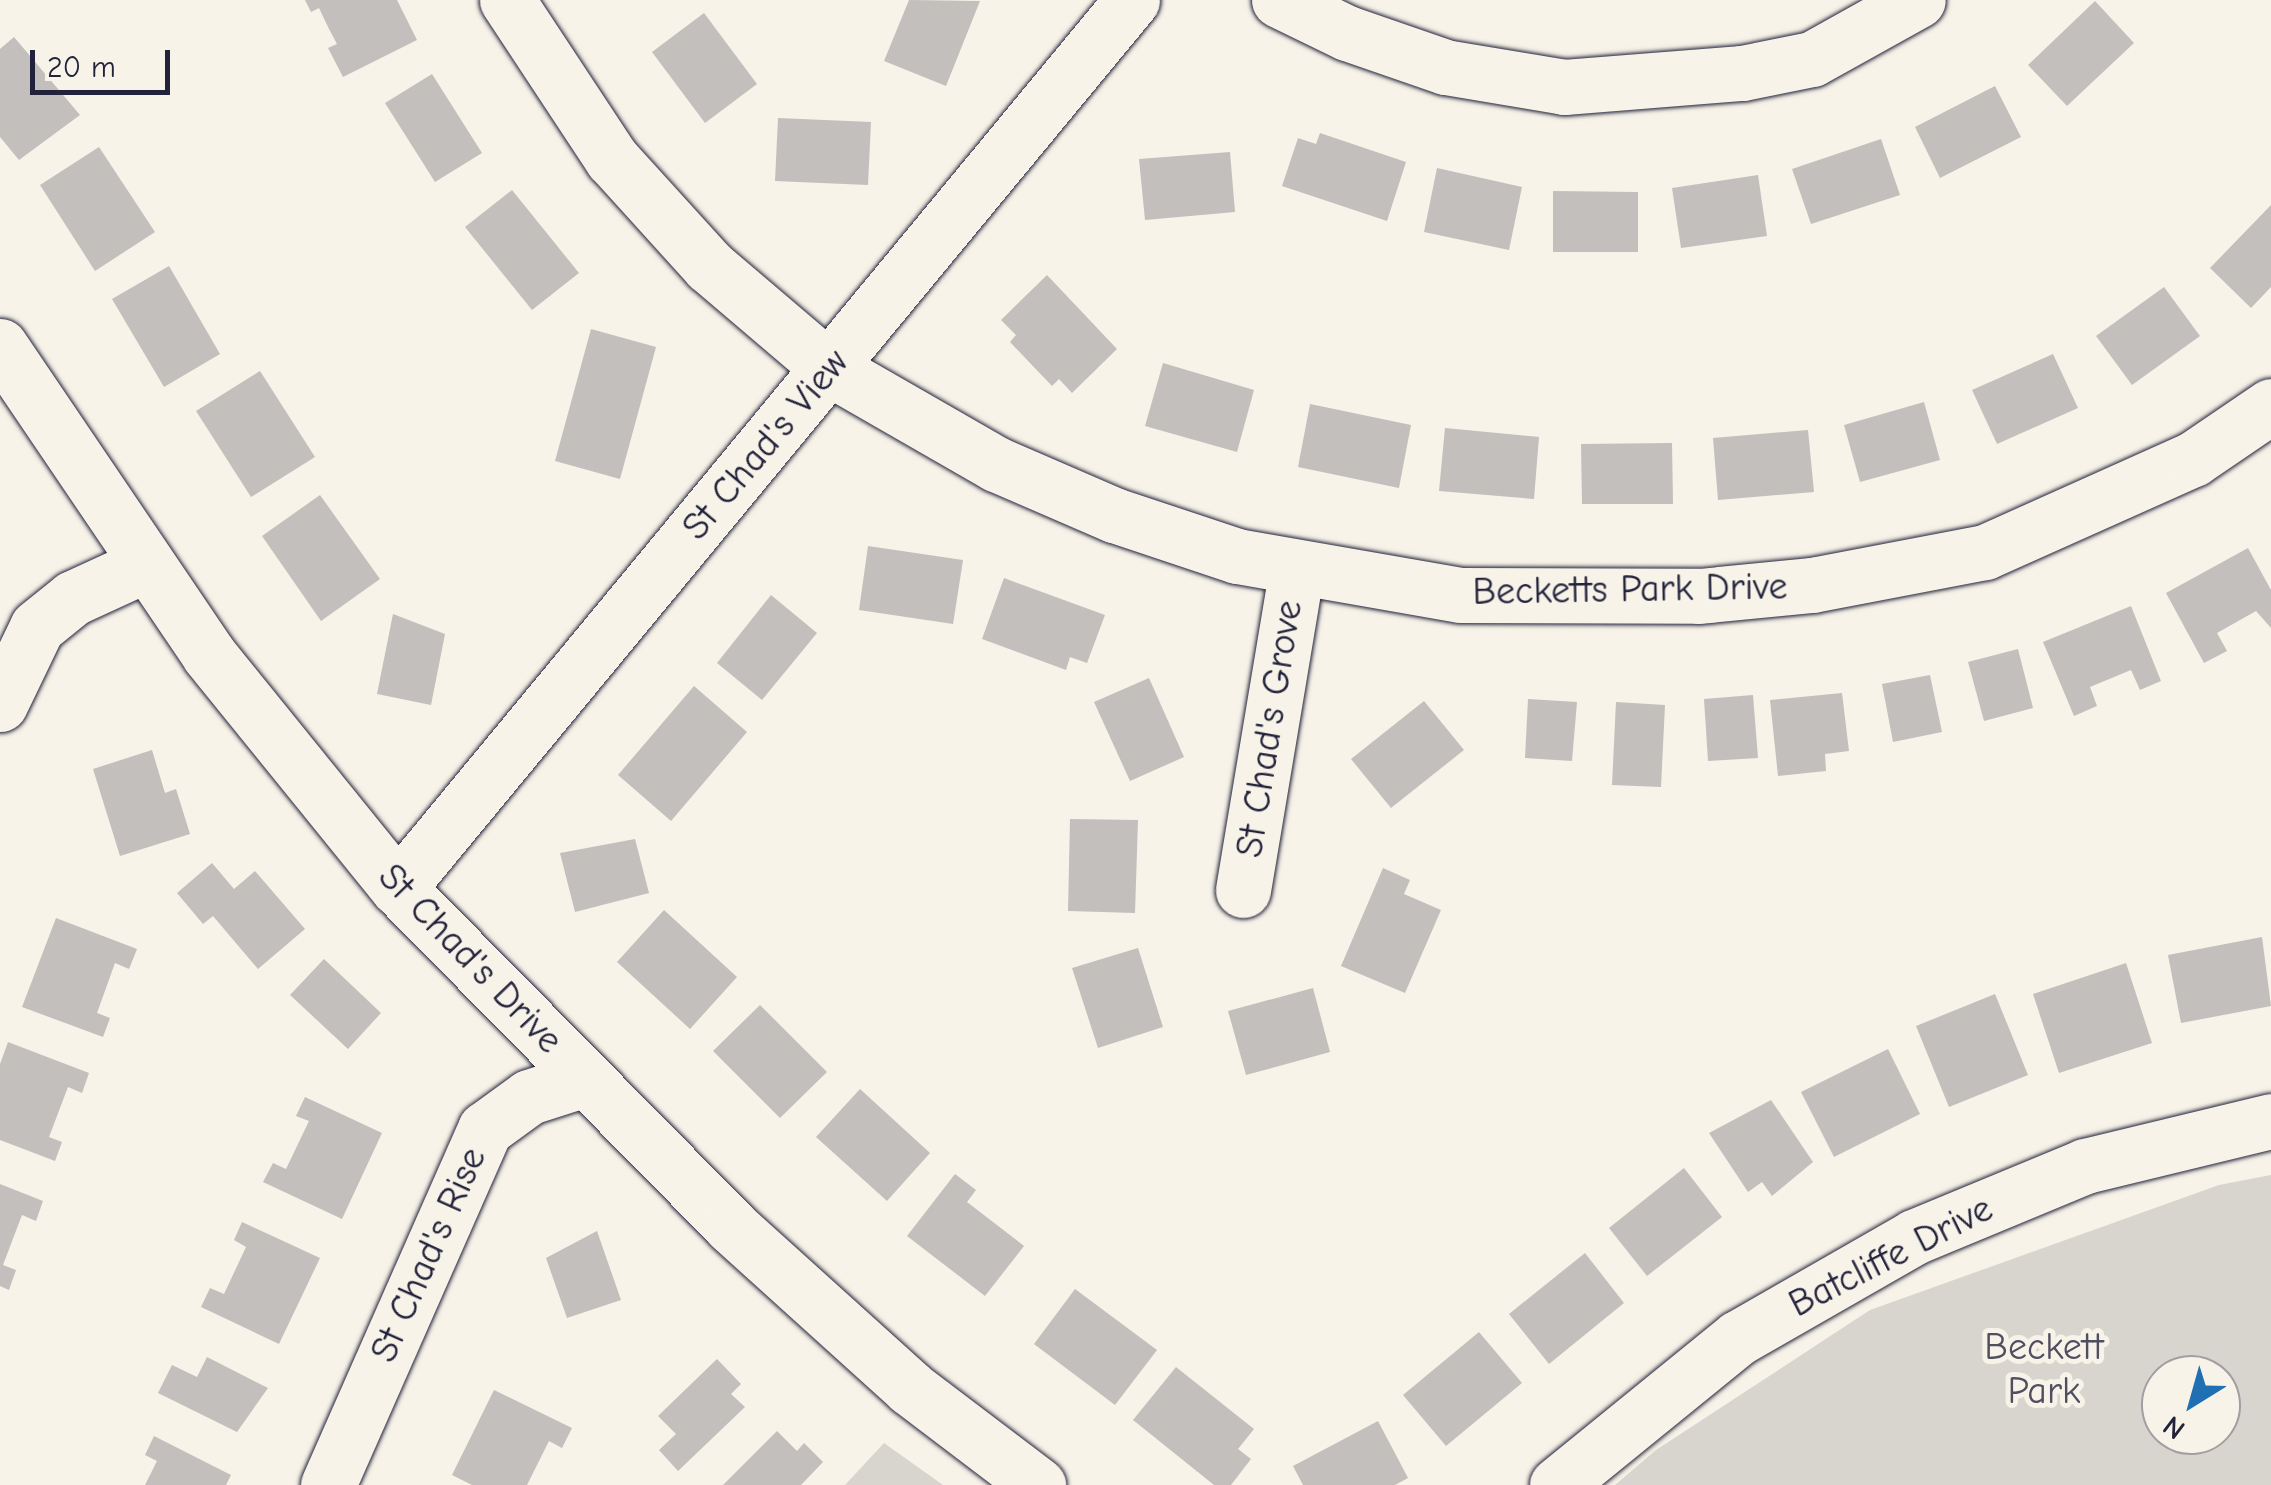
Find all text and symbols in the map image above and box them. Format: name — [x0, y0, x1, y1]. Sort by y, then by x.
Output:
scale bar — [35, 30, 175, 92]
text: 20 m — [47, 50, 116, 85]
street label: St Chad's View — [673, 340, 859, 550]
street label: Becketts Park Drive — [1472, 564, 1788, 616]
street label: St Chad's Grove — [1227, 597, 1313, 861]
street label: St Chad's Drive — [368, 855, 572, 1063]
street label: St Chad's Rise — [361, 1141, 497, 1369]
street label: Batcliffe Drive — [1782, 1186, 2000, 1328]
park label: Beckett Park — [1984, 1325, 2104, 1415]
north arrow — [2141, 1355, 2241, 1455]
text: N — [2157, 1409, 2191, 1446]

